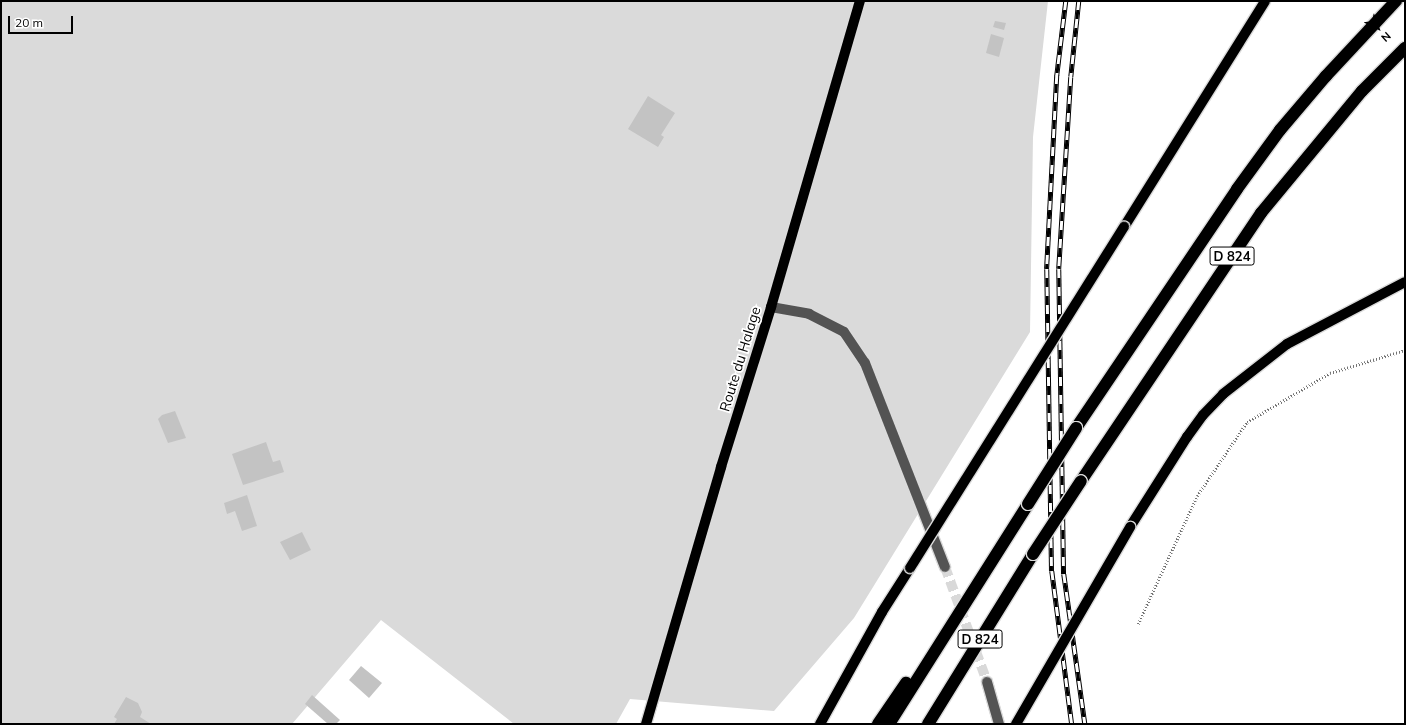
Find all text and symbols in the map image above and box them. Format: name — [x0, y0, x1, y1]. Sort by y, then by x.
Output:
scale bar — [10, 8, 75, 34]
north arrow — [1358, 8, 1398, 48]
text: 20 m — [15, 15, 43, 30]
text: N — [1378, 29, 1394, 45]
road number: D 824 — [1209, 245, 1255, 267]
street label: Route du Halage — [716, 305, 764, 413]
road number: D 824 — [957, 628, 1003, 650]

